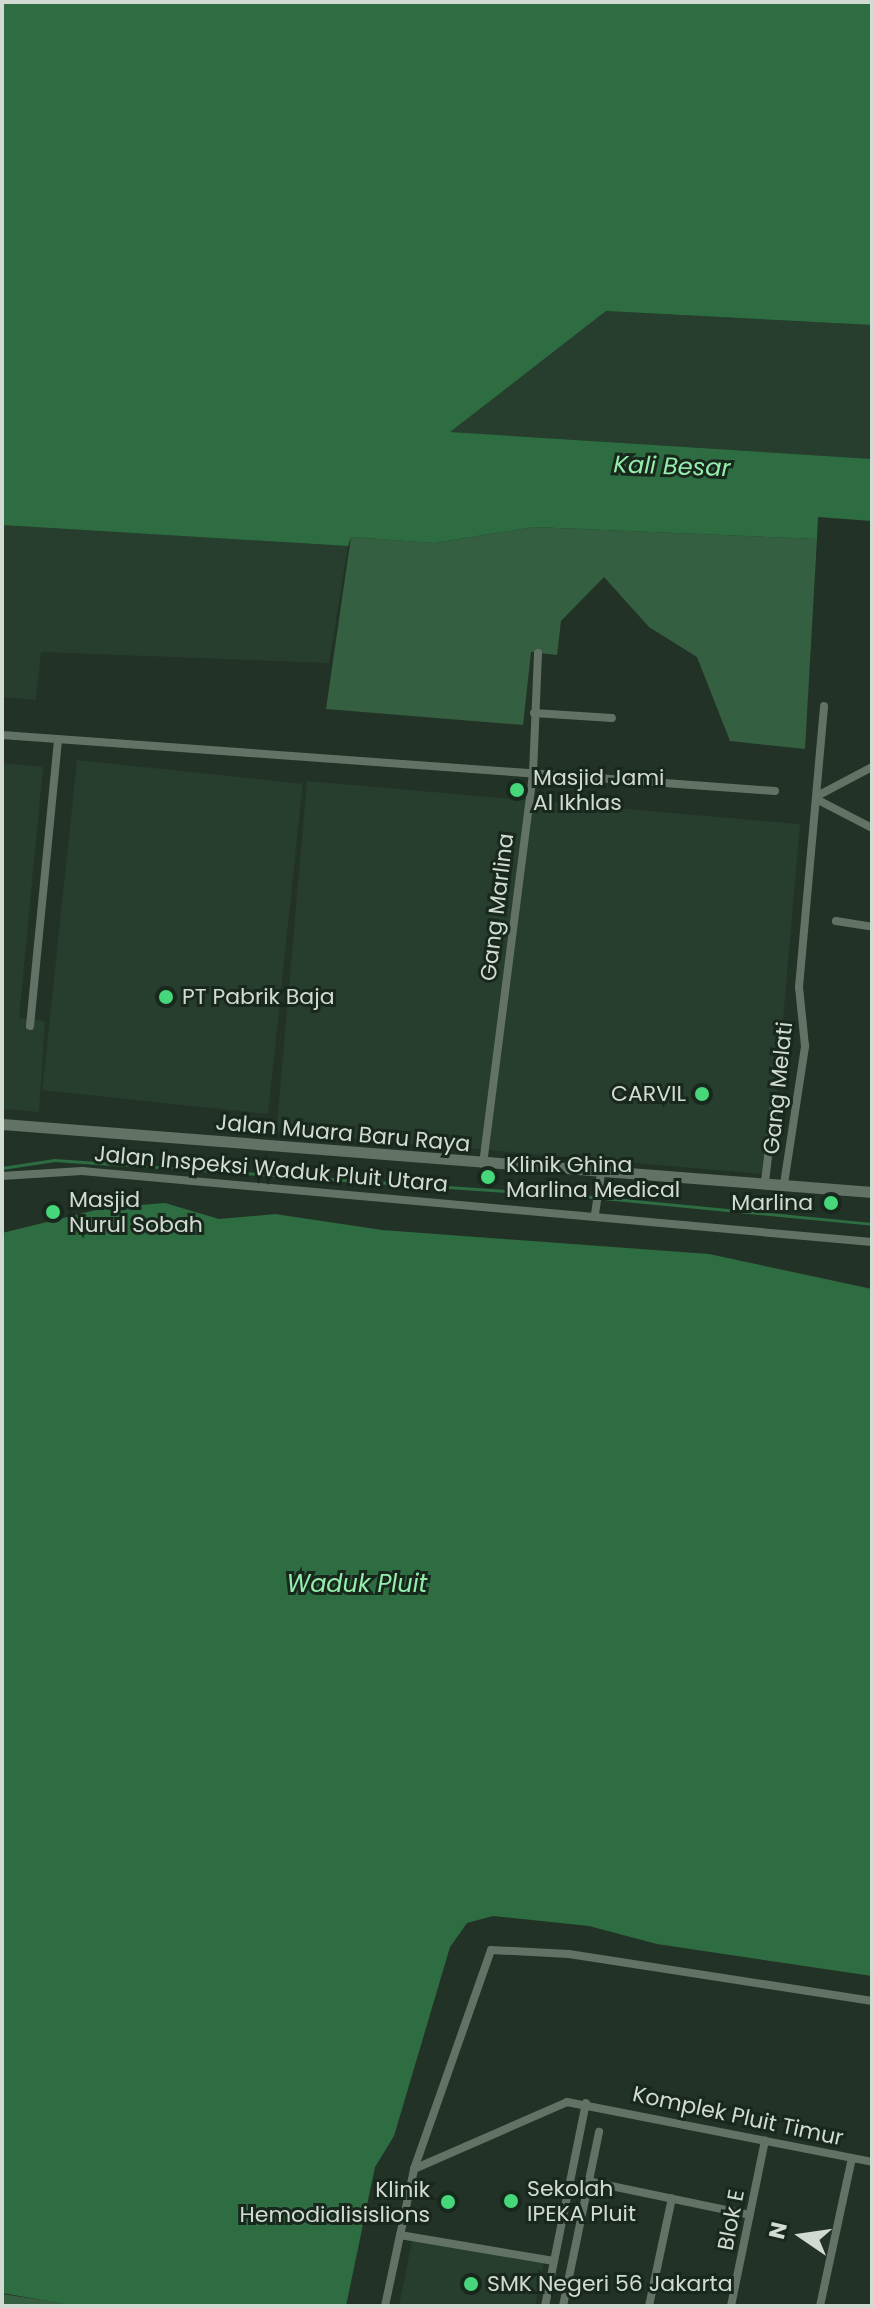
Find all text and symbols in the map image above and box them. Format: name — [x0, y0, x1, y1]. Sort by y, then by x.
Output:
water label: Kali Besar — [613, 450, 731, 482]
place label: Masjid Jami Al Ikhlas — [533, 764, 665, 816]
marker: Masjid Jami Al Ikhlas — [508, 781, 526, 799]
street label: Gang Marlina — [475, 832, 519, 982]
place label: PT Pabrik Baja — [182, 984, 335, 1010]
marker: PT Pabrik Baja — [157, 988, 175, 1006]
street label: Gang Melati — [758, 1020, 798, 1156]
place label: CARVIL — [611, 1081, 686, 1107]
marker: CARVIL — [693, 1085, 711, 1103]
street label: Jalan Muara Baru Raya — [215, 1109, 471, 1157]
street label: Jalan Inspeksi Waduk Pluit Utara — [93, 1140, 449, 1198]
place label: Klinik Ghina Marlina Medical — [506, 1151, 680, 1202]
marker: Klinik Ghina Marlina Medical — [477, 1166, 499, 1188]
place label: Masjid Nurul Sobah — [69, 1186, 203, 1238]
place label: Marlina — [731, 1190, 813, 1216]
marker: Marlina — [820, 1192, 842, 1214]
marker: Masjid Nurul Sobah — [44, 1203, 62, 1221]
water label: Waduk Pluit — [287, 1570, 427, 1598]
street label: Komplek Pluit Timur — [630, 2081, 846, 2151]
place label: Sekolah IPEKA Pluit — [527, 2175, 636, 2226]
place label: Klinik Hemodialisislions — [240, 2176, 430, 2228]
street label: Blok E — [712, 2187, 750, 2253]
marker: Klinik Hemodialisislions — [437, 2191, 459, 2213]
marker: Sekolah IPEKA Pluit — [502, 2192, 520, 2210]
north arrow — [762, 2196, 842, 2276]
text: N — [761, 2219, 795, 2242]
place label: SMK Negeri 56 Jakarta — [487, 2271, 732, 2297]
marker: SMK Negeri 56 Jakarta — [462, 2275, 480, 2293]

